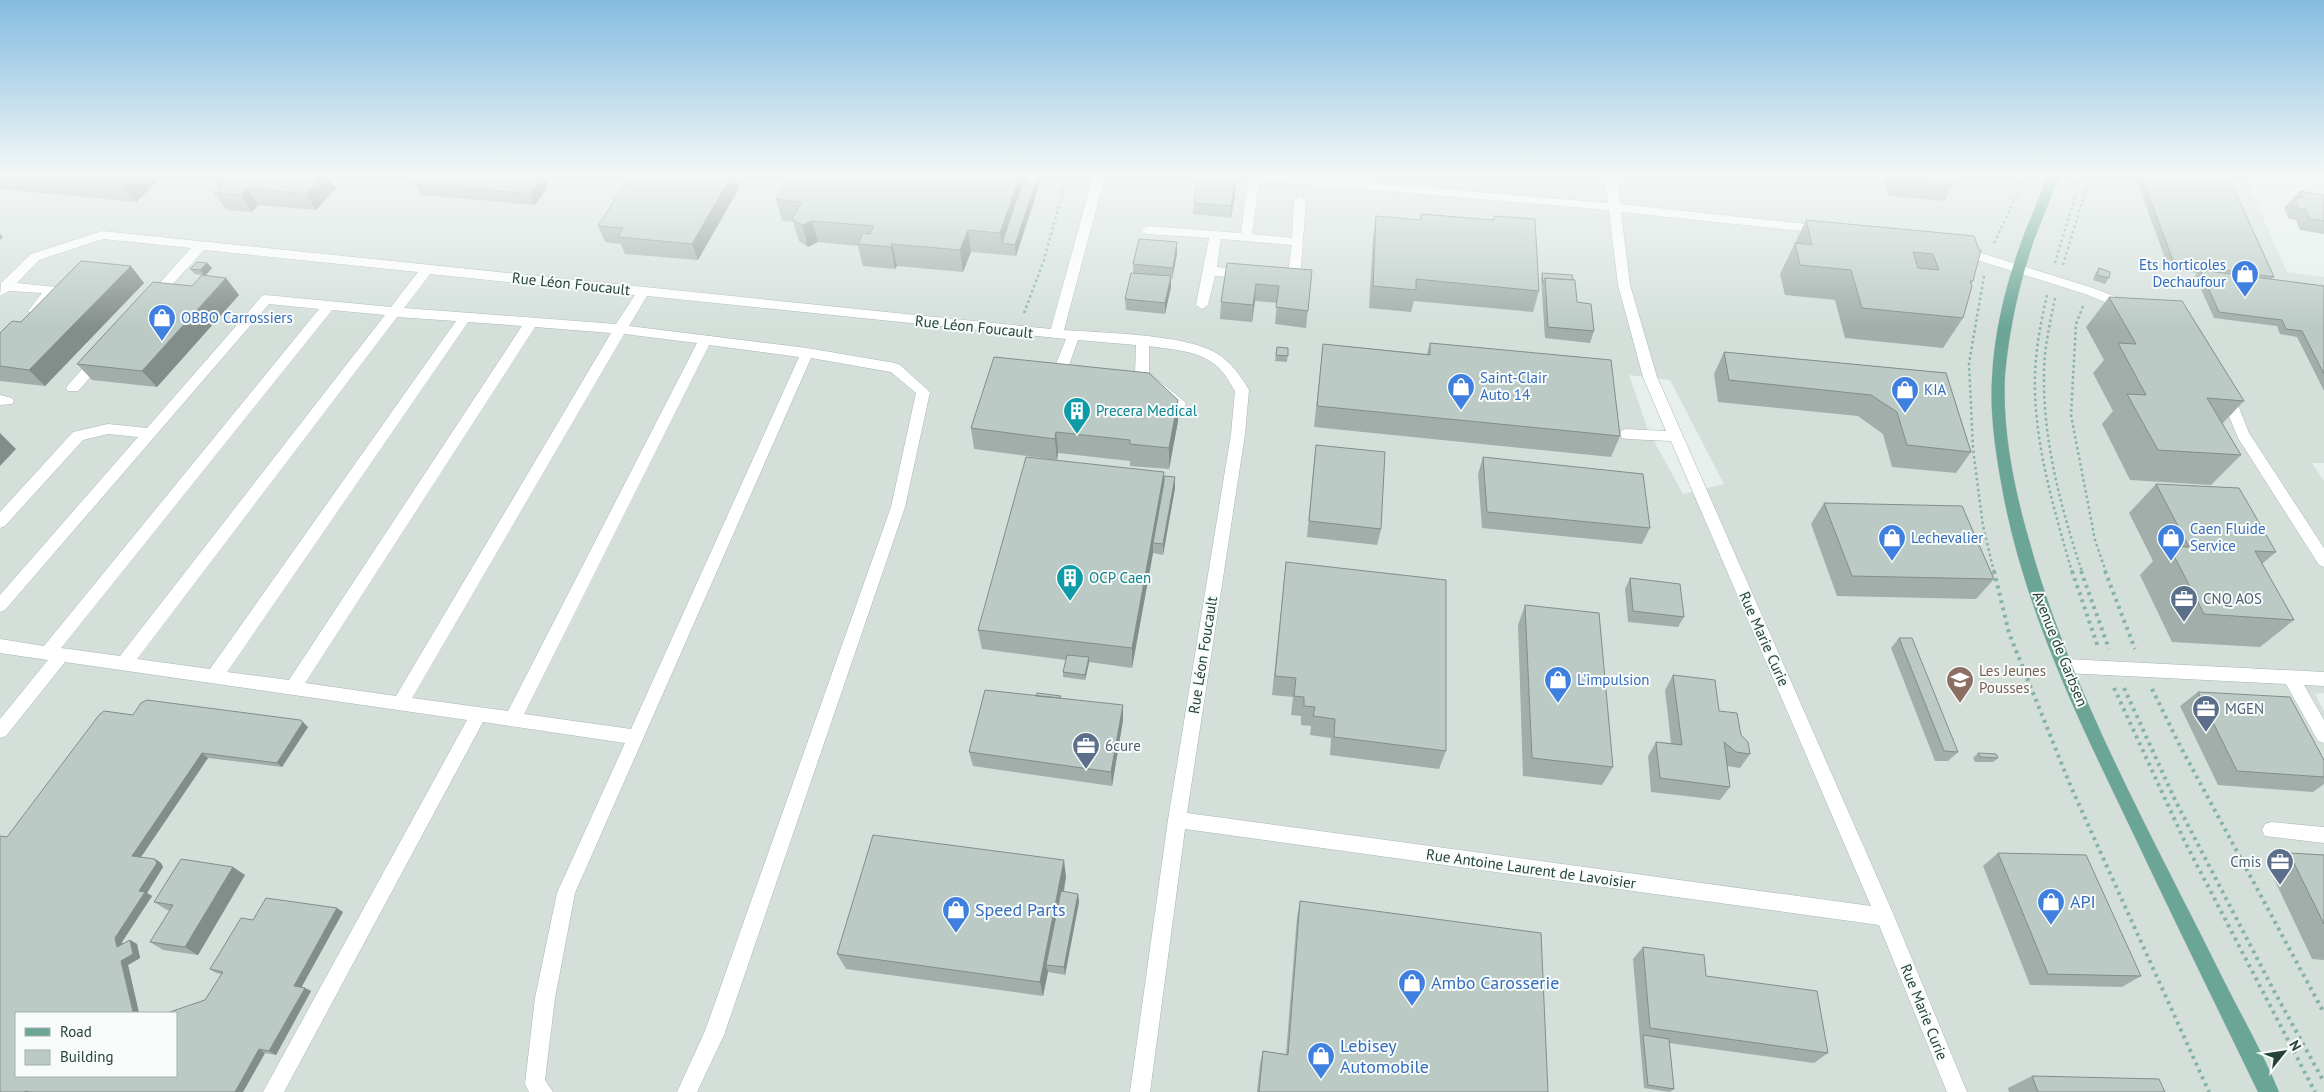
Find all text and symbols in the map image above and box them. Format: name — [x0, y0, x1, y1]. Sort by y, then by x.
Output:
place label: Ets horticoles Dechaufour — [2139, 255, 2226, 291]
shop icon: Ets horticoles Dechaufour — [2230, 259, 2260, 298]
street label: Rue Léon Foucault — [511, 268, 631, 299]
shop icon: OBBO Carrossiers — [147, 303, 177, 342]
place label: OBBO Carrossiers — [181, 308, 293, 327]
street label: Rue Léon Foucault — [914, 311, 1034, 342]
place label: Saint-Clair Auto 14 — [1480, 368, 1547, 404]
shop icon: Saint-Clair Auto 14 — [1446, 372, 1476, 411]
shop icon: KIA — [1890, 375, 1920, 414]
place label: KIA — [1924, 380, 1947, 399]
building icon: Precera Medical — [1062, 396, 1092, 435]
place label: Precera Medical — [1096, 401, 1198, 420]
place label: Caen Fluide Service — [2190, 519, 2266, 555]
shop icon: Lechevalier — [1877, 523, 1907, 562]
shop icon: Caen Fluide Service — [2156, 523, 2186, 562]
place label: Lechevalier — [1911, 528, 1983, 547]
building icon: OCP Caen — [1055, 563, 1085, 602]
place label: OCP Caen — [1089, 568, 1151, 587]
office icon: CNQ AOS — [2169, 584, 2199, 623]
street label: Rue Marie Curie — [1735, 588, 1794, 689]
street label: Avenue de Garbsen — [2029, 588, 2092, 709]
place label: CNQ AOS — [2203, 589, 2262, 608]
street label: Rue Léon Foucault — [1184, 595, 1221, 715]
place label: Les Jeunes Pousses — [1979, 661, 2046, 697]
shop icon: L'impulsion — [1543, 665, 1573, 704]
school or university icon: Les Jeunes Pousses — [1945, 665, 1975, 704]
place label: L'impulsion — [1577, 670, 1650, 689]
office icon: MGEN — [2191, 694, 2221, 733]
place label: MGEN — [2225, 699, 2264, 718]
office icon: 6cure — [1071, 731, 1101, 770]
place label: 6cure — [1105, 736, 1141, 755]
street label: Rue Antoine Laurent de Lavoisier — [1425, 844, 1637, 893]
office icon: Cmis — [2265, 847, 2295, 886]
place label: Cmis — [2230, 852, 2261, 871]
shop icon: API — [2036, 887, 2066, 926]
place label: API — [2070, 890, 2096, 913]
shop icon: Speed Parts — [941, 895, 971, 934]
place label: Speed Parts — [975, 898, 1066, 921]
street label: Rue Marie Curie — [1897, 961, 1952, 1063]
shop icon: Ambo Carosserie — [1397, 968, 1427, 1007]
place label: Ambo Carosserie — [1431, 971, 1559, 994]
legend — [15, 1012, 178, 1077]
text: Road — [60, 1022, 92, 1041]
north arrow — [2259, 1027, 2309, 1077]
place label: Lebisey Automobile — [1340, 1034, 1429, 1078]
text: N — [2285, 1037, 2305, 1054]
shop icon: Lebisey Automobile — [1306, 1041, 1336, 1080]
text: Building — [60, 1047, 114, 1066]

